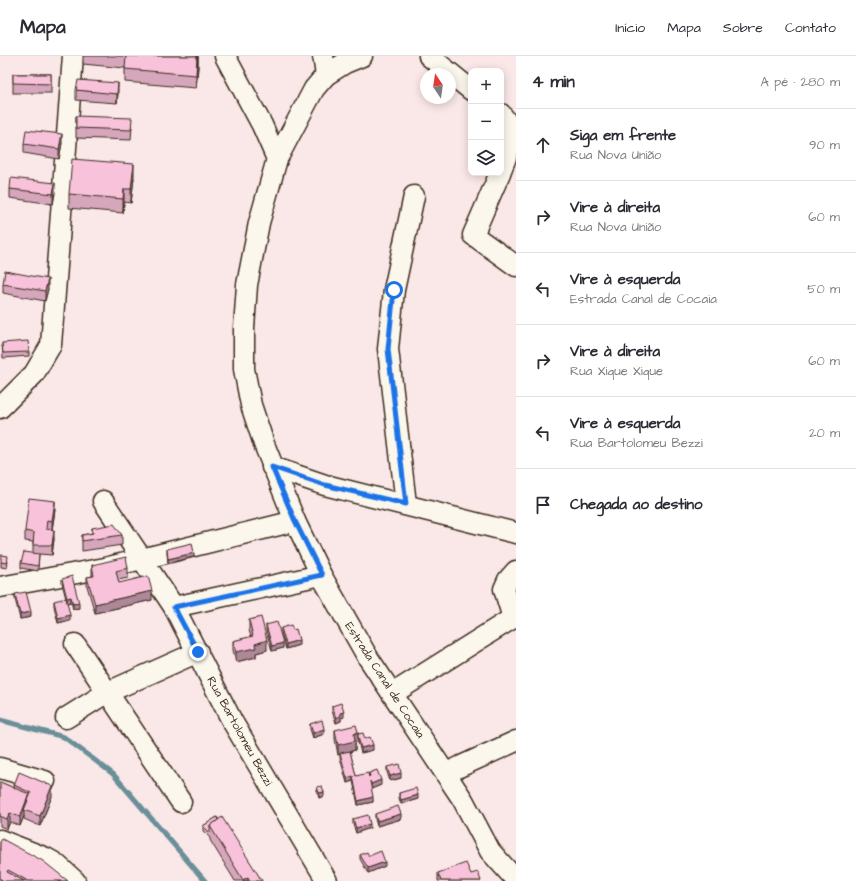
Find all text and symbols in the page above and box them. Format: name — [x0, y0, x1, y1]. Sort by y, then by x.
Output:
text: Mapa — [20, 14, 66, 41]
text: Início — [615, 18, 645, 38]
text: Mapa — [667, 18, 701, 38]
text: Sobre — [723, 18, 763, 38]
text: Contato — [785, 18, 836, 38]
north arrow — [420, 68, 456, 104]
map controls — [468, 68, 504, 176]
button: + — [468, 68, 504, 104]
text: 4 min — [532, 70, 575, 94]
text: A pé · 280 m — [761, 73, 840, 91]
button: − — [468, 104, 504, 140]
text: Siga em frente — [570, 125, 676, 146]
icon: ahead — [532, 134, 554, 156]
text: 90 m — [809, 136, 840, 154]
button: layers — [468, 140, 504, 176]
text: Rua Nova União — [570, 146, 661, 164]
text: Vire à direita — [570, 197, 660, 218]
icon: right — [532, 206, 554, 228]
text: 60 m — [808, 208, 840, 226]
text: Rua Nova União — [570, 218, 661, 236]
text: Vire à esquerda — [570, 269, 680, 290]
icon: left — [532, 278, 554, 300]
text: 50 m — [807, 280, 840, 298]
route start — [385, 281, 403, 299]
text: Estrada Canal de Cocaia — [570, 290, 717, 308]
text: Vire à direita — [570, 341, 660, 362]
icon: right — [532, 350, 554, 372]
text: 60 m — [808, 352, 840, 370]
text: Rua Xique Xique — [570, 362, 663, 380]
text: Vire à esquerda — [570, 413, 680, 434]
icon: left — [532, 422, 554, 444]
text: 20 m — [809, 424, 840, 442]
text: Rua Bartolomeu Bezzi — [570, 434, 703, 452]
icon: arrive — [532, 494, 554, 516]
text: Chegada ao destino — [570, 494, 703, 515]
street label: Estrada Canal de Cocaia — [341, 619, 429, 742]
route end — [189, 643, 207, 661]
street label: Rua Bartolomeu Bezzi — [202, 674, 277, 789]

